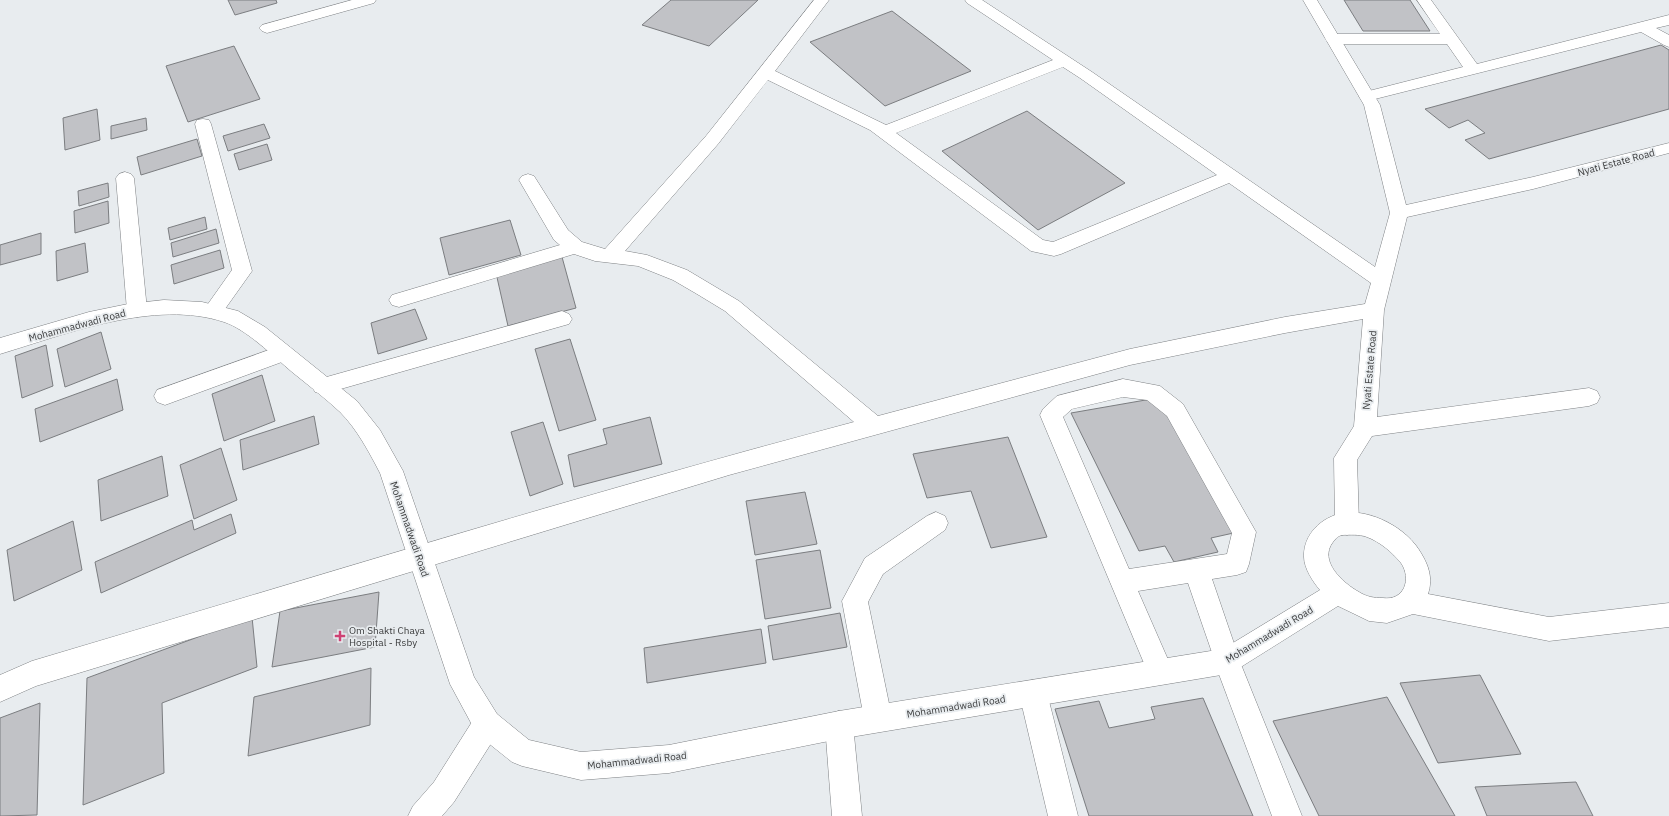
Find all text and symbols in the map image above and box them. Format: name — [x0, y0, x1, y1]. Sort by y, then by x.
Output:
street label: Nyati Estate Road — [1576, 146, 1656, 179]
street label: Mohammadwadi Road — [27, 306, 127, 345]
street label: Nyati Estate Road — [1360, 330, 1379, 410]
street label: Mohammadwadi Road — [387, 480, 432, 579]
street label: Mohammadwadi Road — [1223, 603, 1315, 666]
place label: Om Shakti Chaya Hospital - Rsby — [349, 624, 426, 649]
marker: Om Shakti Chaya Hospital - Rsby — [334, 630, 346, 642]
street label: Mohammadwadi Road — [906, 692, 1006, 721]
street label: Mohammadwadi Road — [587, 749, 687, 772]

